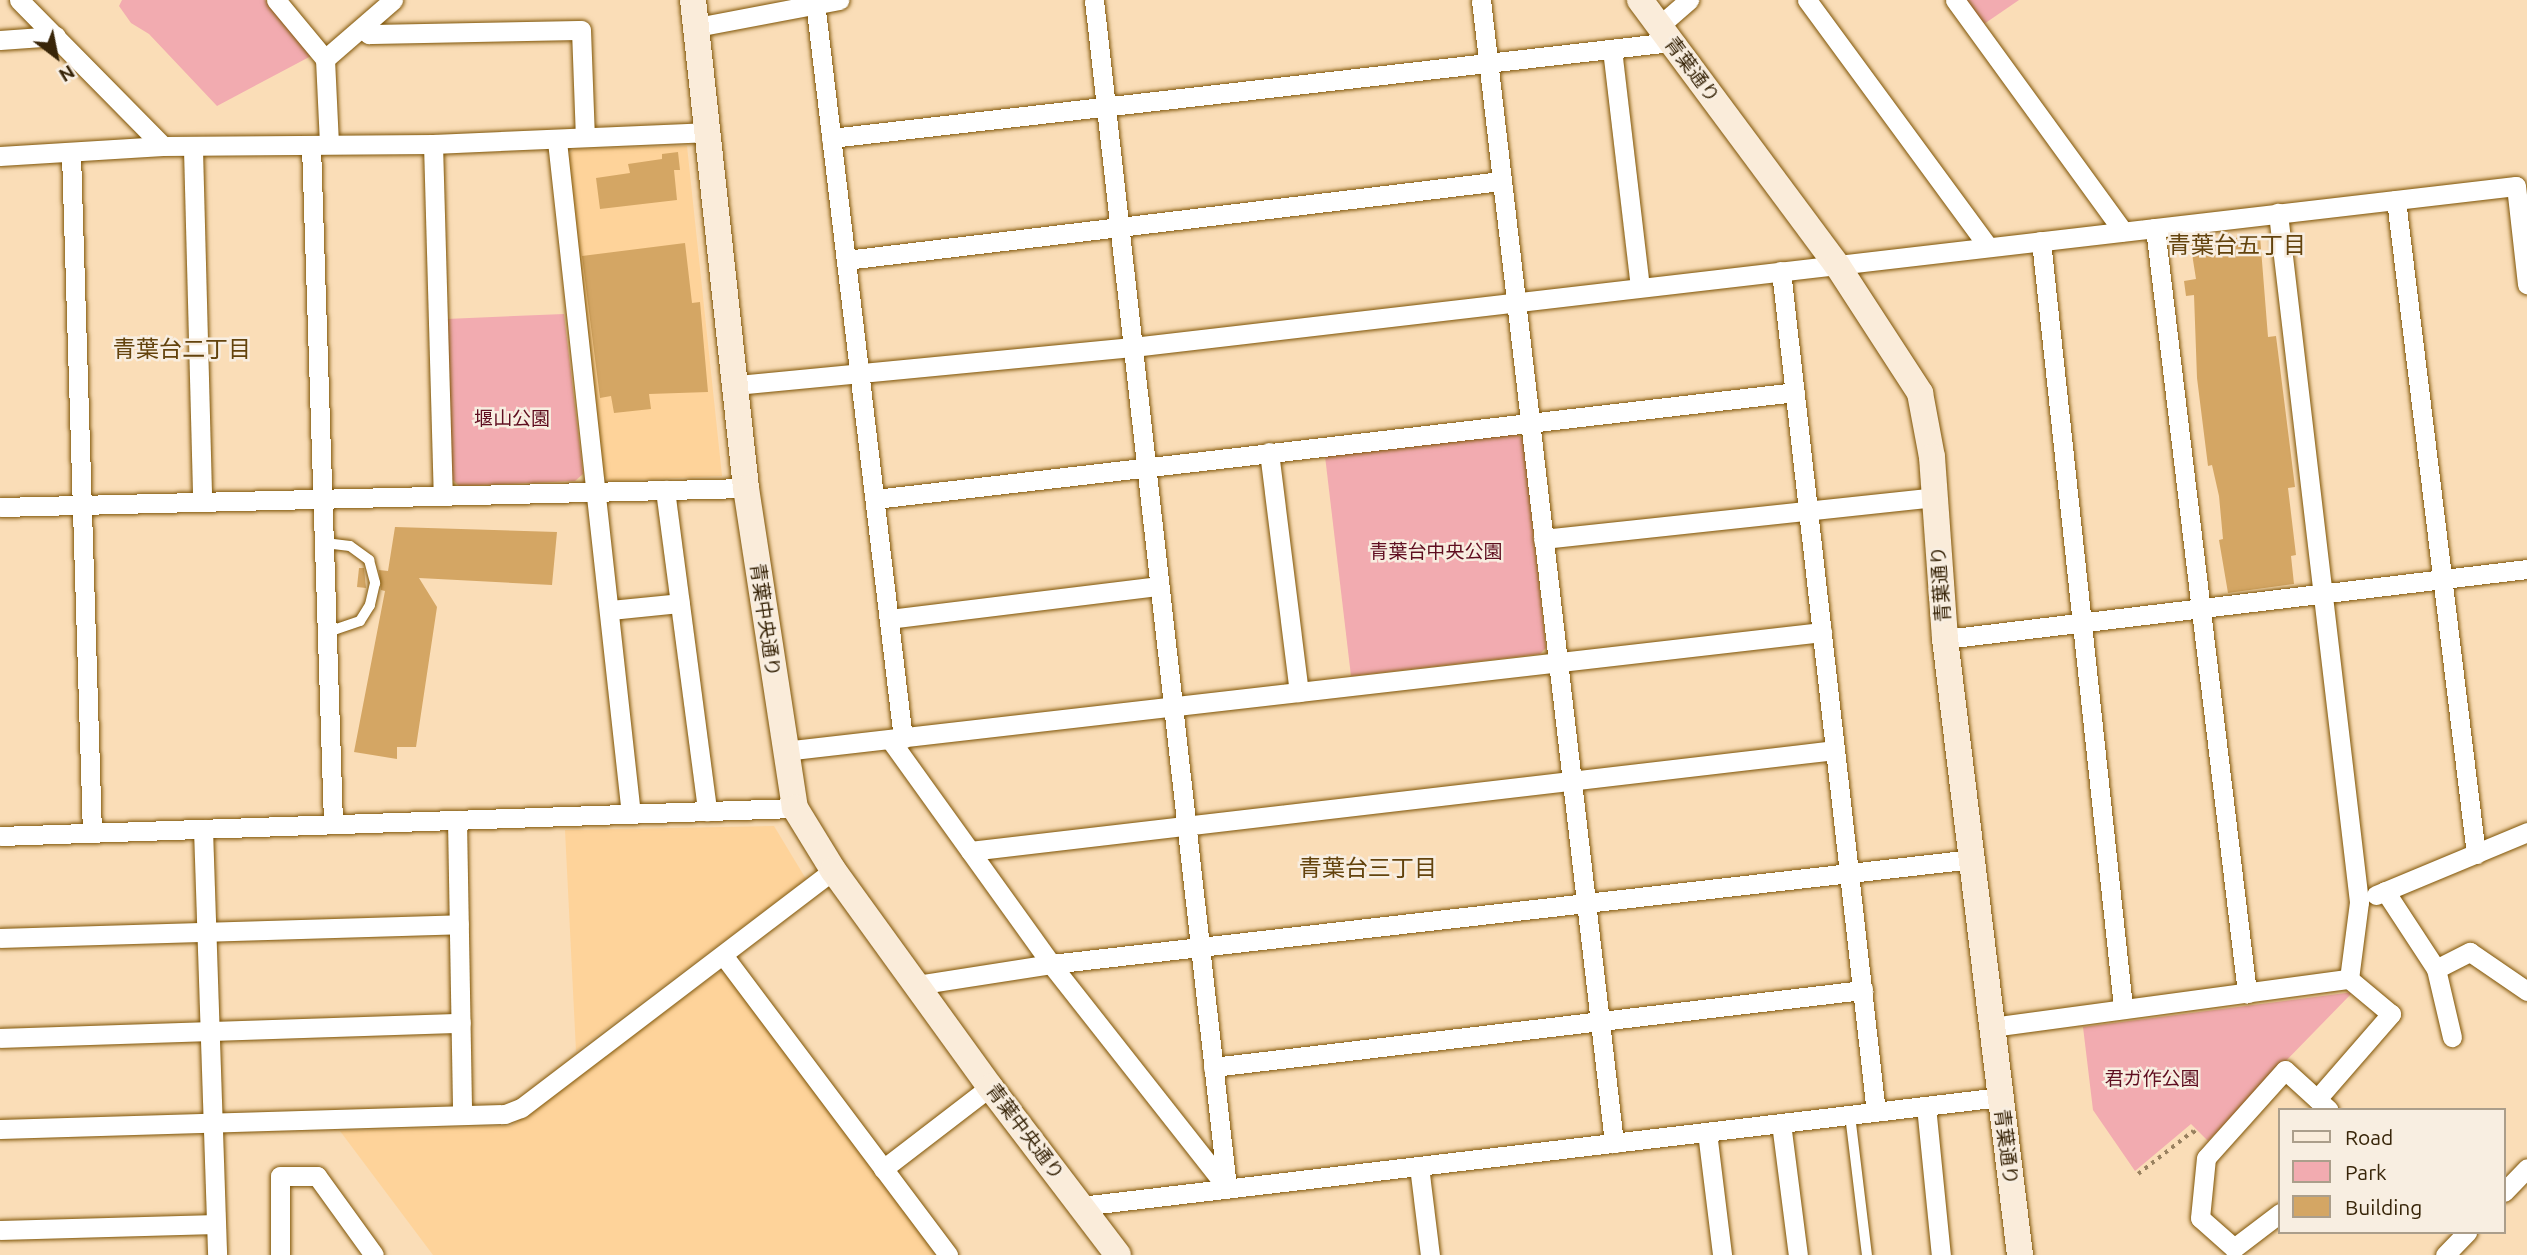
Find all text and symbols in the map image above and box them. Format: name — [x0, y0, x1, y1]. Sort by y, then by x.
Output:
north arrow — [21, 21, 91, 91]
street label: 青葉通り — [1660, 33, 1724, 107]
text: N — [55, 61, 79, 87]
district label: 青葉台五丁目 — [2168, 231, 2306, 259]
district label: 青葉台二丁目 — [113, 335, 251, 363]
park label: 堰山公園 — [474, 408, 550, 430]
park label: 青葉台中央公園 — [1370, 541, 1502, 563]
street label: 青葉通り — [1927, 545, 1955, 623]
street label: 青葉中央通り — [746, 562, 784, 678]
district label: 青葉台三丁目 — [1299, 854, 1437, 882]
park label: 君ガ作公園 — [2105, 1068, 2199, 1090]
street label: 青葉中央通り — [982, 1080, 1068, 1184]
street label: 青葉通り — [1990, 1108, 2022, 1186]
legend — [2278, 1108, 2506, 1234]
text: Road — [2345, 1125, 2393, 1149]
text: Park — [2345, 1160, 2387, 1184]
text: Building — [2345, 1195, 2422, 1219]

